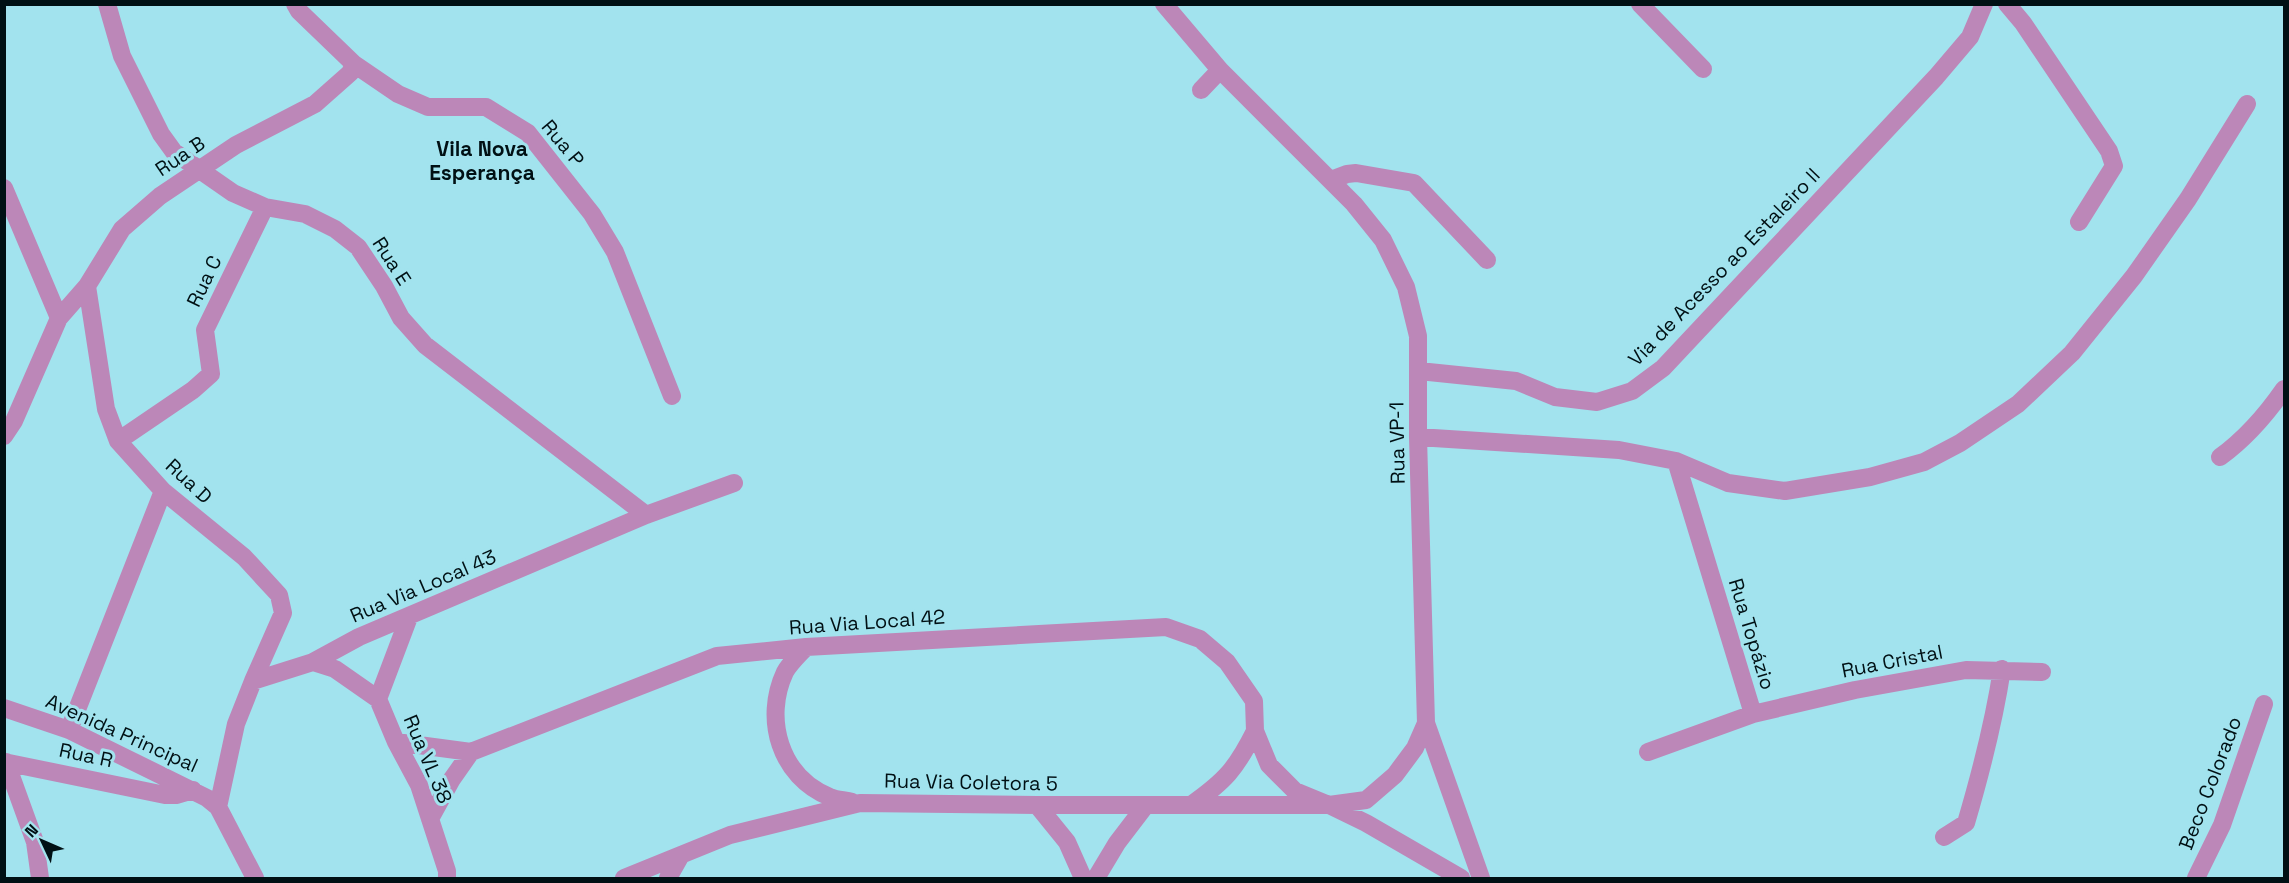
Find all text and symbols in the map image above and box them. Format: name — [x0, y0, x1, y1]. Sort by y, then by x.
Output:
street label: Rua P — [536, 114, 590, 172]
street label: Rua B — [150, 130, 210, 182]
district label: Vila Nova Esperança — [429, 135, 535, 186]
street label: Via de Acesso ao Estaleiro II — [1622, 162, 1826, 372]
street label: Rua E — [367, 232, 417, 290]
street label: Rua C — [180, 251, 228, 311]
street label: Rua VP-1 — [1383, 402, 1411, 484]
street label: Rua D — [160, 453, 218, 509]
street label: Rua Via Local 43 — [346, 543, 500, 629]
street label: Rua Topázio — [1723, 575, 1781, 693]
street label: Rua Via Local 42 — [788, 604, 946, 640]
street label: Rua Cristal — [1839, 638, 1945, 684]
street label: Avenida Principal — [42, 688, 202, 778]
street label: Rua VL 38 — [398, 711, 458, 807]
street label: Beco Colorado — [2173, 713, 2247, 853]
street label: Rua R — [57, 737, 115, 773]
street label: Rua Via Coletora 5 — [884, 767, 1058, 797]
north arrow — [12, 811, 72, 871]
text: N — [20, 820, 43, 842]

